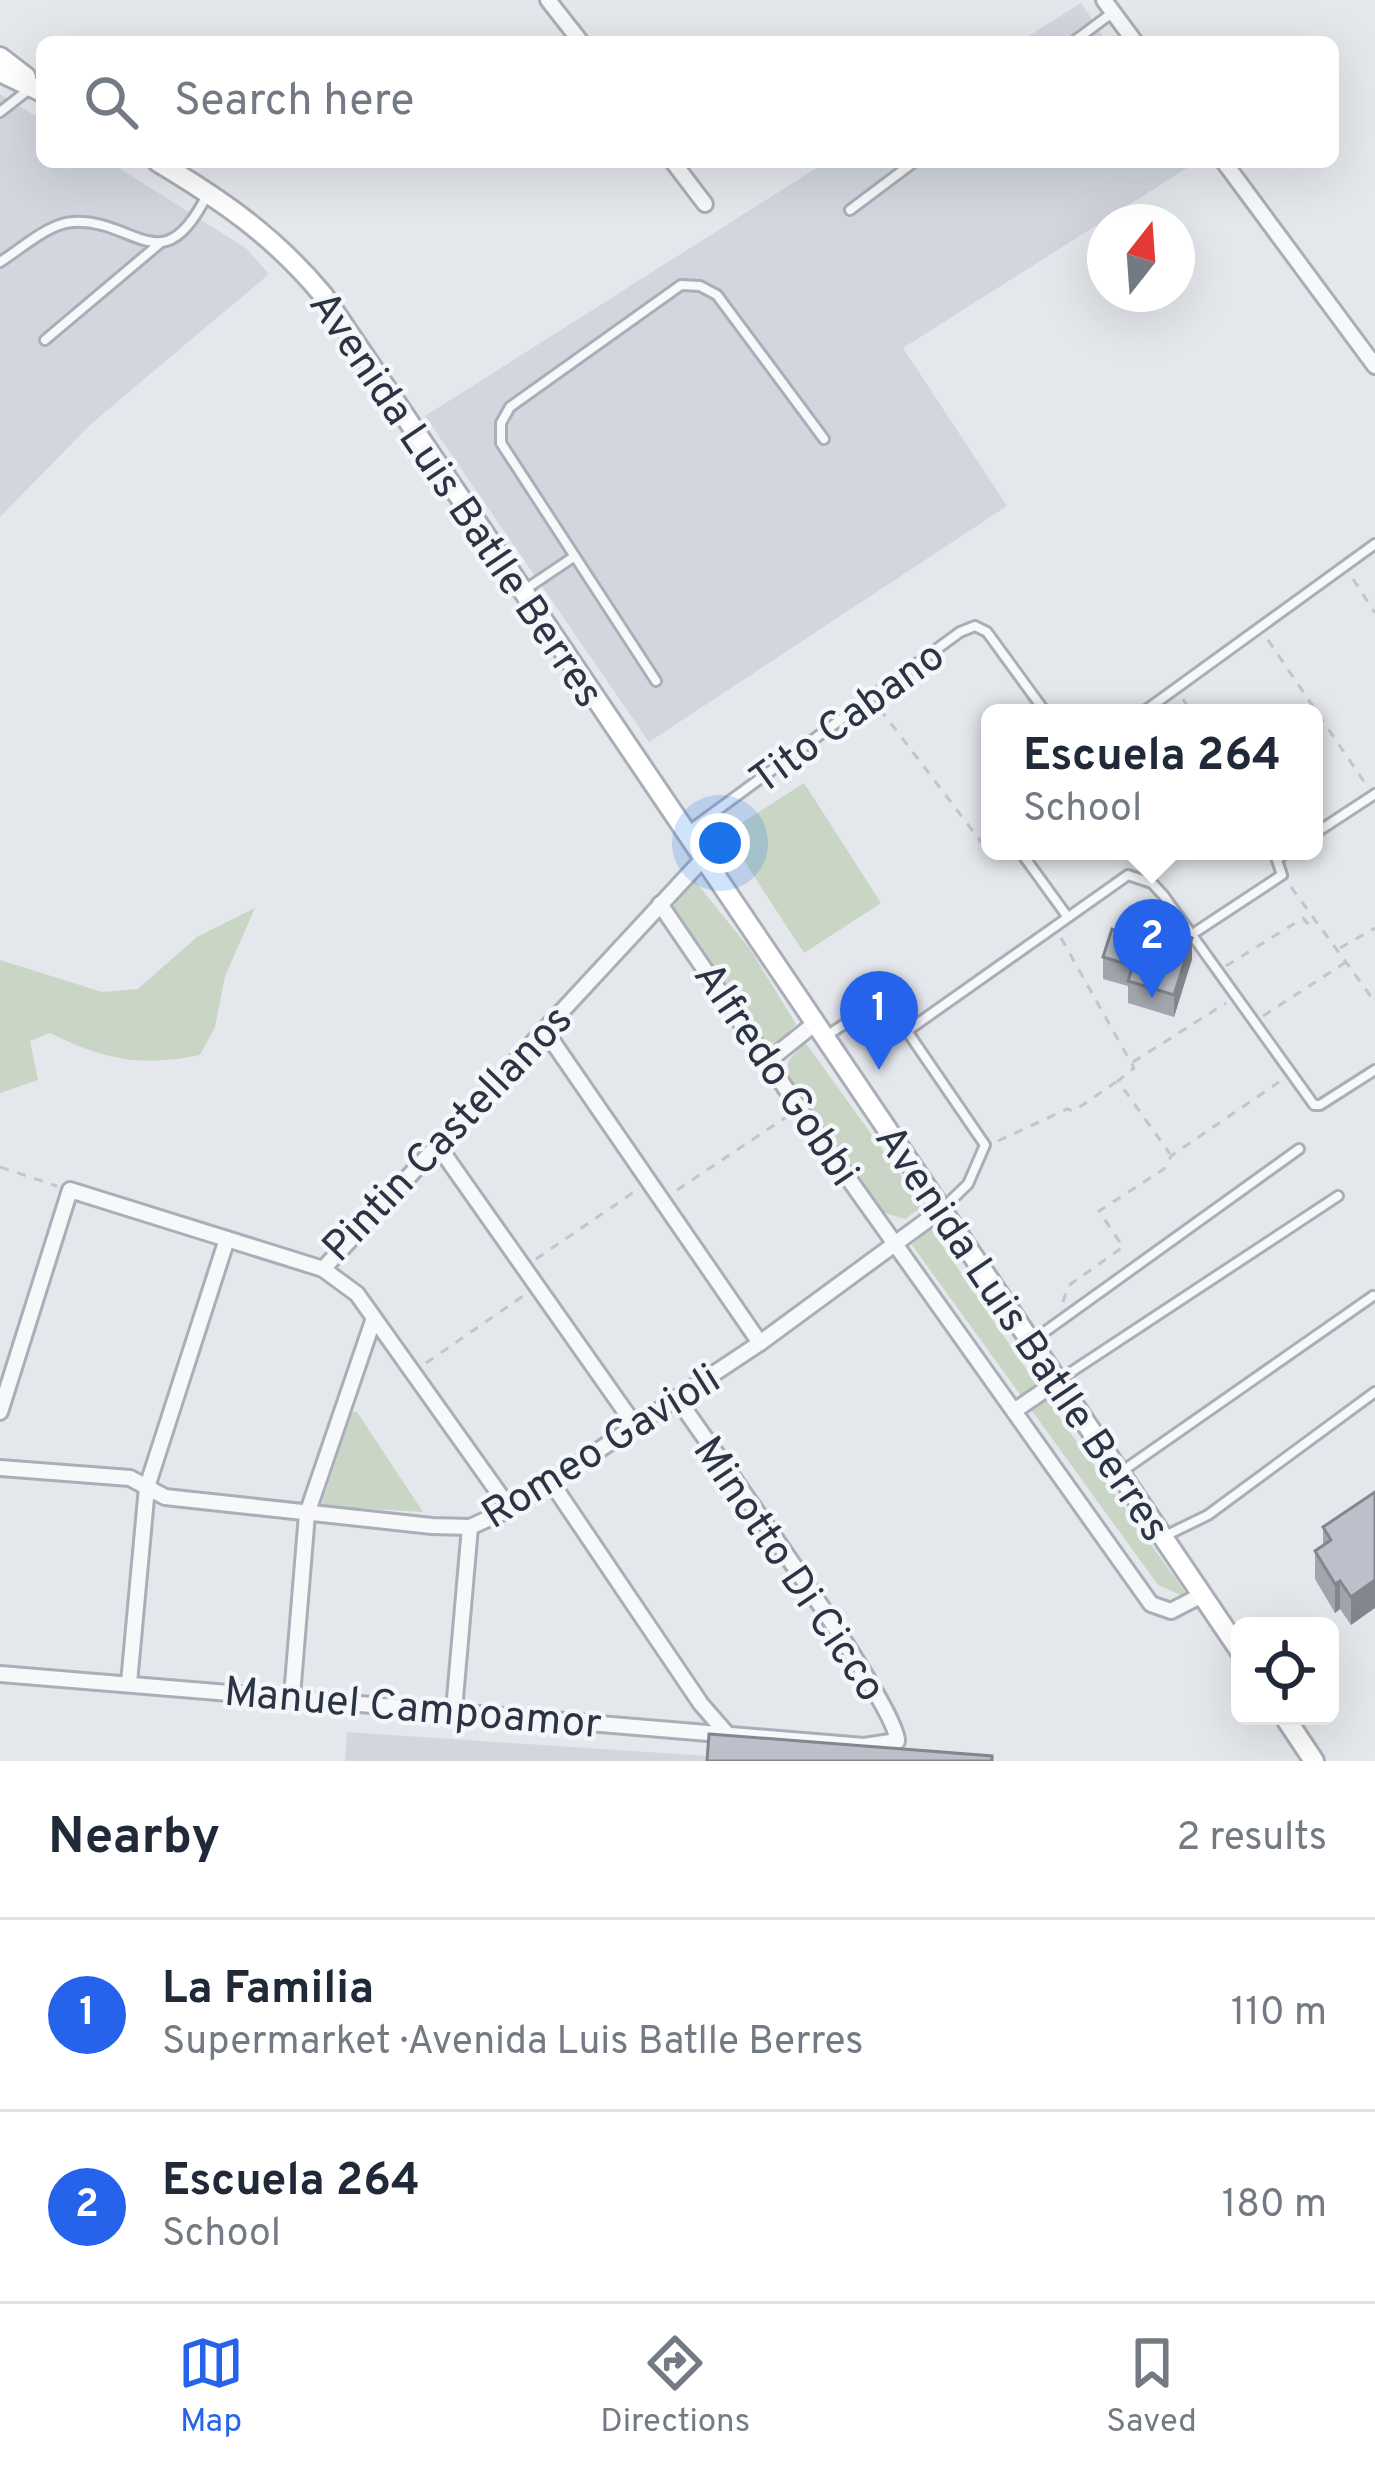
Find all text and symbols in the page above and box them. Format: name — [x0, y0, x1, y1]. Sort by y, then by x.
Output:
search box — [36, 36, 1339, 168]
icon: search — [78, 69, 144, 135]
text: Search here — [174, 74, 414, 131]
north arrow — [1087, 204, 1195, 312]
street label: Avenida Luis Batlle Berres — [295, 282, 614, 719]
street label: Tito Cabano — [741, 631, 956, 808]
popup — [981, 704, 1323, 860]
text: Escuela 264 — [1023, 729, 1281, 786]
text: School — [1023, 786, 1142, 835]
your location — [690, 813, 750, 873]
pin: 2 — [1113, 899, 1191, 998]
street label: Alfredo Gobbi — [680, 953, 869, 1198]
pin: 1 — [840, 971, 918, 1070]
street label: Pintin Castellanos — [313, 995, 586, 1275]
street label: Avenida Luis Batlle Berres — [861, 1116, 1180, 1553]
street label: Romeo Gavioli — [473, 1354, 731, 1543]
street label: Minotto Di Cicco — [679, 1428, 896, 1713]
map controls — [1231, 1617, 1339, 1725]
button: locate — [1231, 1617, 1339, 1725]
street label: Manuel Campoamor — [222, 1668, 603, 1753]
text: Nearby — [48, 1807, 220, 1872]
text: 2 results — [1176, 1815, 1327, 1864]
text: La Familia — [162, 1962, 374, 2019]
text: 1 — [79, 1990, 95, 2039]
text: 110 m — [1231, 1990, 1327, 2039]
text: Supermarket · Avenida Luis Batlle Berres — [162, 2019, 864, 2068]
text: Escuela 264 — [162, 2154, 420, 2211]
text: 2 — [75, 2182, 99, 2231]
text: 180 m — [1222, 2182, 1327, 2231]
text: School — [162, 2211, 281, 2260]
tab: Map — [178, 2330, 244, 2444]
tab: Directions — [600, 2330, 750, 2444]
tab: Saved — [1106, 2330, 1197, 2444]

